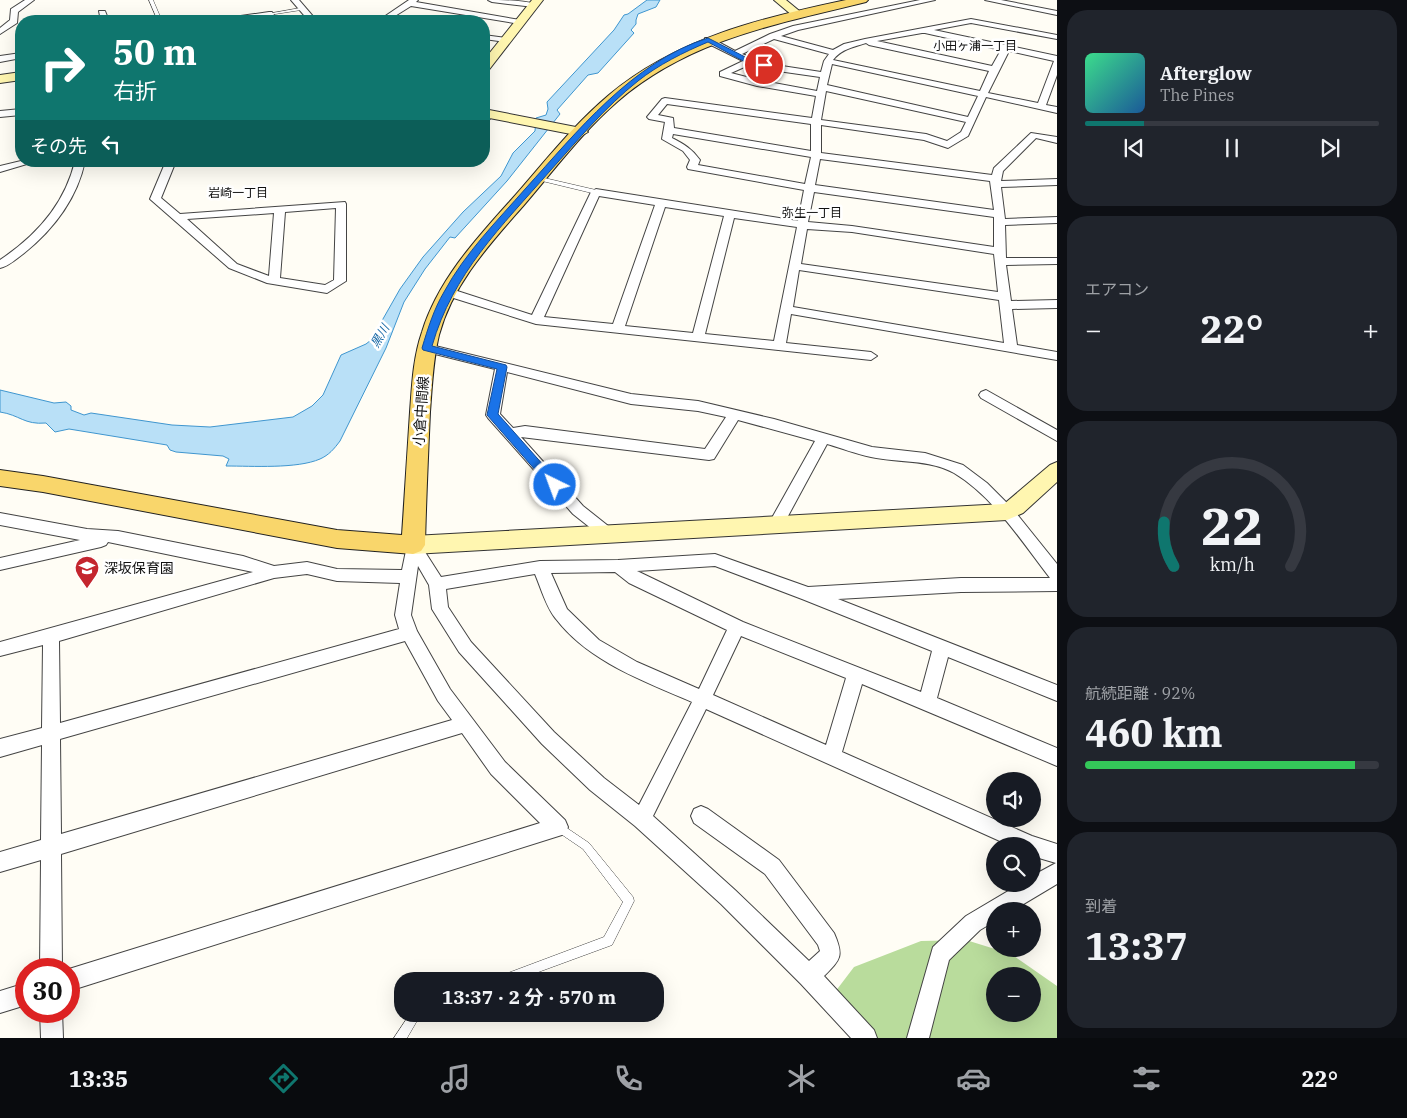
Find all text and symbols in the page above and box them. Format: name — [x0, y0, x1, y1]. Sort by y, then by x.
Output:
text: 50 m — [113, 29, 197, 75]
icon: right — [30, 35, 95, 100]
district label: 小田ヶ浦一丁目 — [933, 38, 1017, 53]
pin — [743, 44, 785, 86]
icon: arrive — [750, 51, 778, 79]
text: Afterglow — [1160, 61, 1252, 85]
text: 右折 — [113, 76, 157, 105]
text: The Pines — [1160, 85, 1234, 105]
icon: left — [97, 130, 125, 158]
text: その先 — [30, 134, 87, 158]
icon: previous — [1120, 134, 1148, 162]
icon: pause — [1218, 134, 1246, 162]
icon: next — [1316, 134, 1344, 162]
district label: 岩崎一丁目 — [208, 185, 268, 200]
district label: 弥生一丁目 — [782, 205, 842, 220]
text: エアコン — [1085, 279, 1149, 299]
text: 22° — [1200, 304, 1264, 353]
text: − — [1085, 311, 1102, 348]
text: + — [1362, 311, 1379, 348]
water label: 黒川 — [367, 320, 393, 350]
street label: 小倉中間線 — [410, 375, 432, 447]
position arrow — [528, 458, 580, 510]
text: 22 — [1201, 492, 1263, 559]
text: km/h — [1209, 553, 1255, 576]
school or university icon: 深坂保育園 — [74, 555, 100, 589]
place label: 深坂保育園 — [104, 559, 174, 577]
text: 航続距離 · 92% — [1085, 683, 1195, 703]
text: 460 km — [1085, 708, 1223, 757]
map controls — [986, 772, 1041, 1022]
button: sound — [986, 772, 1041, 827]
button: search — [986, 837, 1041, 892]
text: 到着 — [1085, 896, 1117, 916]
button: + — [986, 902, 1041, 957]
text: 13:37 — [1085, 921, 1188, 970]
speed limit sign: 30 — [15, 958, 80, 1023]
button: − — [986, 967, 1041, 1022]
text: 13:37 · 2 分 · 570 m — [442, 985, 616, 1009]
icon: directions — [266, 1061, 301, 1096]
icon: music — [438, 1061, 473, 1096]
icon: phone — [611, 1061, 646, 1096]
icon: climate — [784, 1061, 819, 1096]
icon: car — [956, 1061, 991, 1096]
icon: filters — [1129, 1061, 1164, 1096]
text: 13:35 — [69, 1064, 128, 1093]
text: 22° — [1301, 1064, 1338, 1093]

